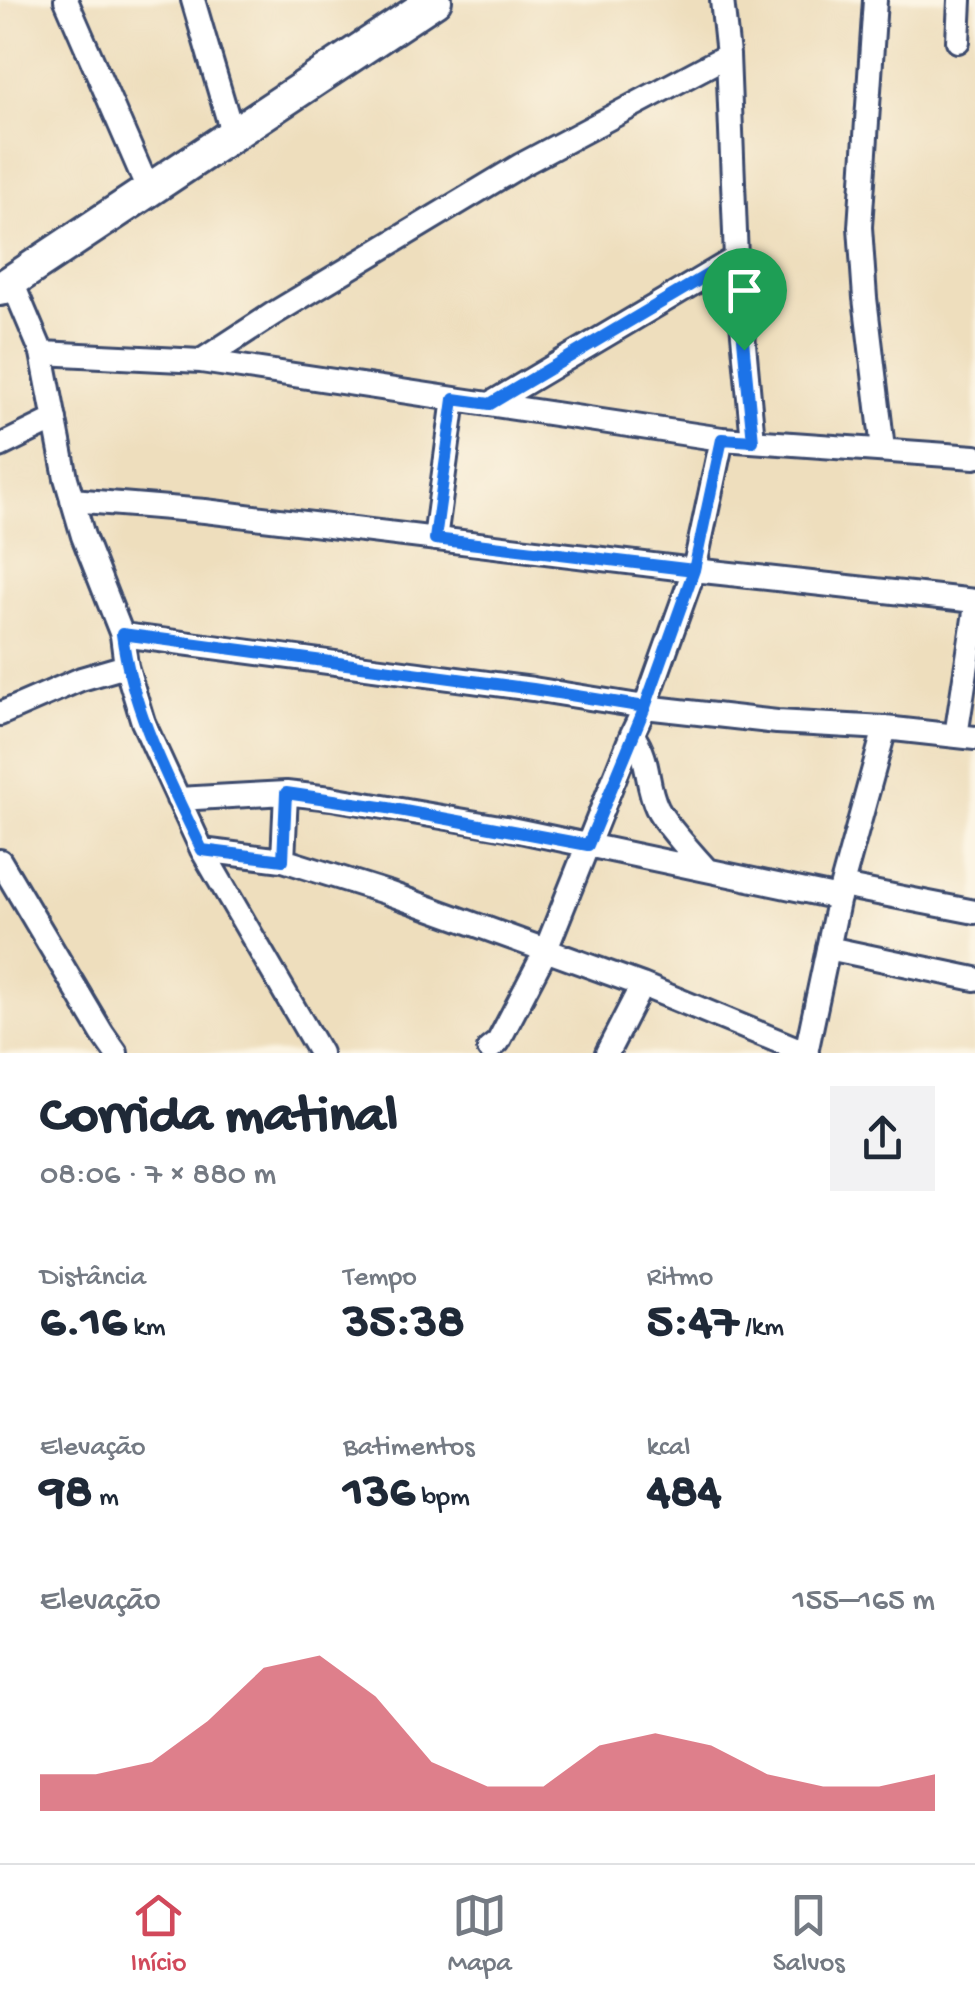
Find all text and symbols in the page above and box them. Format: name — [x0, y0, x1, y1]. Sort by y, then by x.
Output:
pin — [702, 248, 787, 351]
icon: arrive — [717, 263, 772, 318]
button: share — [830, 1086, 935, 1191]
text: Corrida matinal — [40, 1087, 398, 1151]
text: 08:06 · 7 × 880 m — [40, 1157, 276, 1195]
text: Distância — [40, 1262, 146, 1295]
text: Tempo — [343, 1262, 417, 1295]
text: Ritmo — [647, 1262, 713, 1295]
text: 6.16 — [40, 1295, 127, 1354]
text: 35:38 — [343, 1295, 465, 1354]
text: 5:47 — [647, 1295, 738, 1354]
text: km — [127, 1312, 166, 1345]
text: /km — [738, 1312, 784, 1345]
text: Elevação — [40, 1432, 146, 1465]
text: Batimentos — [343, 1432, 475, 1465]
text: kcal — [647, 1432, 690, 1465]
text: 98 — [40, 1465, 92, 1524]
text: 136 — [343, 1465, 415, 1524]
text: 484 — [647, 1465, 721, 1524]
text: m — [92, 1482, 119, 1515]
text: bpm — [415, 1482, 470, 1515]
text: Elevação — [40, 1583, 161, 1621]
text: 155–165 m — [793, 1583, 935, 1621]
tab: Início — [130, 1888, 187, 1981]
tab: Mapa — [448, 1888, 512, 1981]
tab: Salvos — [773, 1888, 845, 1981]

